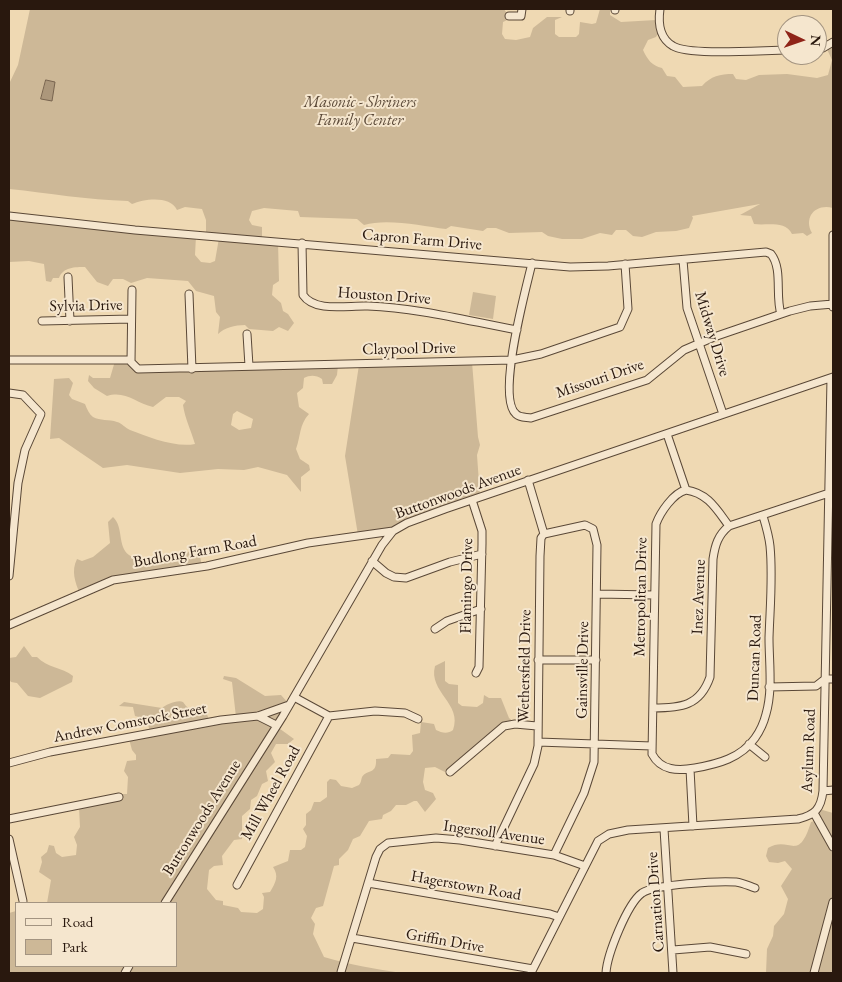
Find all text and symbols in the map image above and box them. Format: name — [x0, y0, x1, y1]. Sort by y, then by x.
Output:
north arrow — [777, 15, 827, 65]
text: N — [807, 35, 825, 47]
park label: Masonic - Shriners Family Center — [304, 93, 416, 131]
street label: Capron Farm Drive — [361, 225, 483, 255]
street label: Houston Drive — [337, 283, 431, 309]
street label: Midway Drive — [690, 289, 734, 379]
street label: Sylvia Drive — [49, 296, 123, 316]
street label: Claypool Drive — [362, 339, 456, 359]
street label: Missouri Drive — [554, 355, 646, 403]
street label: Buttonwoods Avenue — [392, 460, 524, 524]
street label: Budlong Farm Road — [132, 532, 258, 572]
street label: Metropolitan Drive — [630, 537, 652, 657]
street label: Flamingo Drive — [457, 538, 477, 634]
street label: Inez Avenue — [688, 559, 710, 635]
street label: Wethersfield Drive — [514, 609, 536, 723]
street label: Duncan Road — [744, 614, 766, 702]
street label: Gainsville Drive — [573, 621, 593, 719]
street label: Andrew Comstock Street — [52, 699, 208, 747]
street label: Asylum Road — [798, 708, 820, 794]
street label: Mill Wheel Road — [237, 742, 305, 844]
street label: Buttonwoods Avenue — [159, 757, 245, 879]
street label: Ingersoll Avenue — [442, 816, 546, 850]
street label: Carnation Drive — [643, 851, 669, 953]
street label: Hagerstown Road — [409, 867, 523, 905]
legend — [15, 902, 178, 967]
text: Road — [62, 912, 93, 931]
street label: Griffin Drive — [404, 925, 486, 957]
text: Park — [62, 937, 88, 956]

